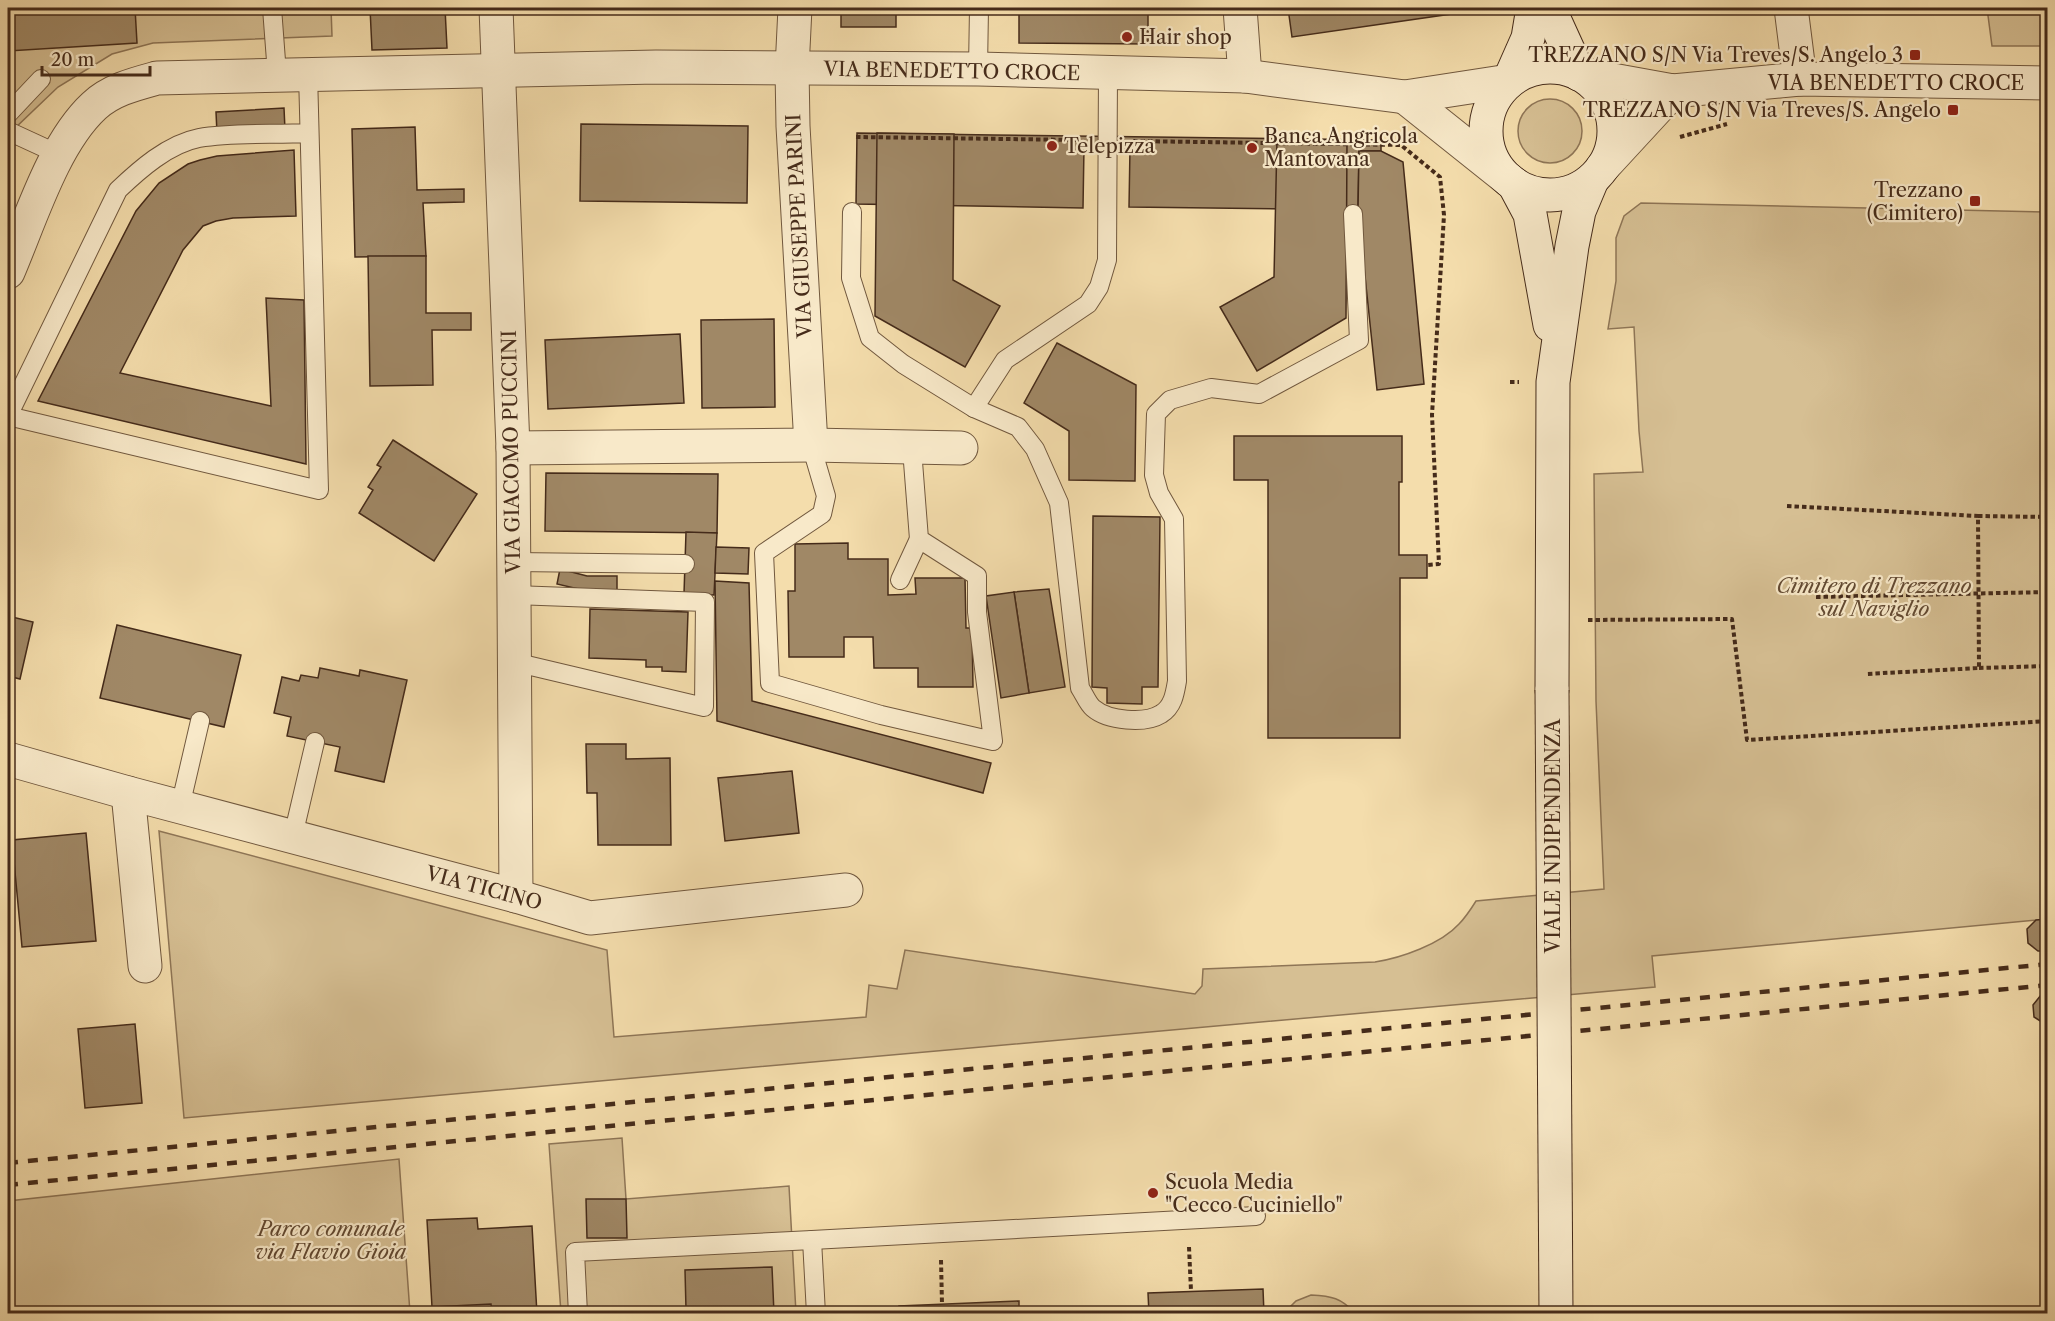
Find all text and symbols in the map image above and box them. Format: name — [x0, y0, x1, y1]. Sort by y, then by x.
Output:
place label: Hair shop — [1139, 25, 1232, 49]
marker: Hair shop — [1120, 30, 1134, 44]
scale bar — [42, 39, 150, 77]
place label: TREZZANO S/N Via Treves/S. Angelo 3 — [1528, 43, 1903, 67]
marker: TREZZANO S/N Via Treves/S. Angelo 3 — [1908, 48, 1922, 62]
text: 20 m — [51, 49, 95, 71]
street label: VIA BENEDETTO CROCE — [822, 57, 1081, 85]
street label: VIA BENEDETTO CROCE — [1767, 71, 2024, 95]
place label: TREZZANO S/N Via Treves/S. Angelo — [1583, 98, 1941, 122]
marker: TREZZANO S/N Via Treves/S. Angelo — [1946, 103, 1960, 117]
street label: VIA GIUSEPPE PARINI — [781, 113, 817, 340]
place label: Banca Angricola Mantovana — [1264, 124, 1418, 171]
place label: Telepizza — [1064, 134, 1155, 158]
marker: Telepizza — [1045, 139, 1059, 153]
marker: Banca Angricola Mantovana — [1245, 141, 1259, 155]
place label: Trezzano (Cimitero) — [1867, 178, 1963, 225]
marker: Trezzano (Cimitero) — [1968, 194, 1982, 208]
street label: VIA GIACOMO PUCCINI — [497, 330, 525, 575]
park label: Cimitero di Trezzano sul Naviglio — [1776, 574, 1972, 621]
street label: VIALE INDIPENDENZA — [1541, 718, 1565, 954]
street label: VIA TICINO — [422, 861, 545, 915]
place label: Scuola Media "Cecco Cuciniello" — [1165, 1170, 1343, 1217]
marker: Scuola Media "Cecco Cuciniello" — [1146, 1186, 1160, 1200]
park label: Parco comunale via Flavio Gioia — [256, 1217, 407, 1264]

